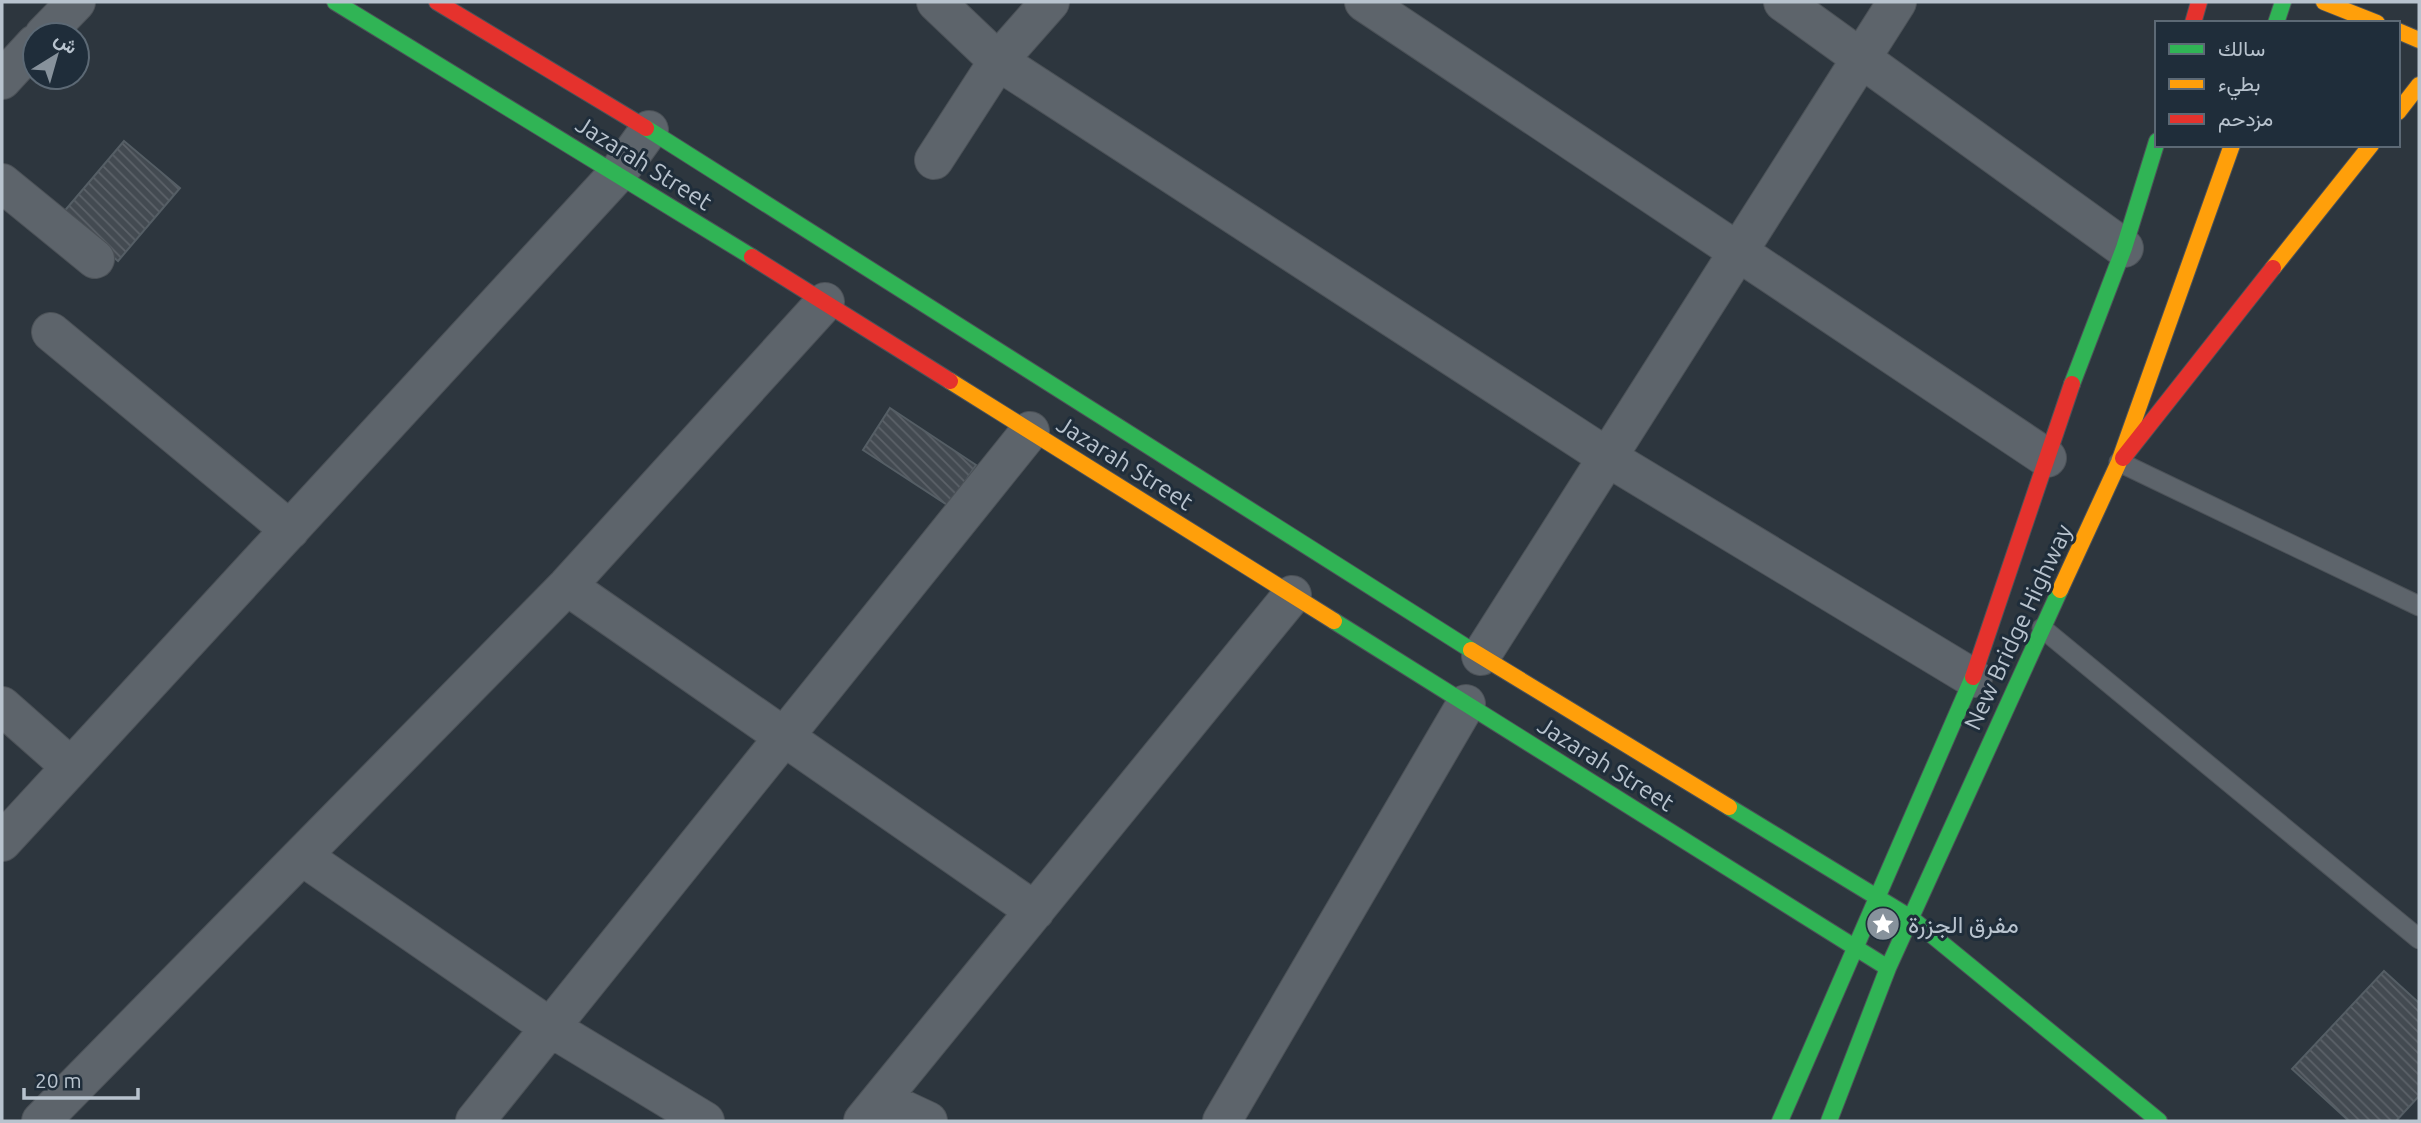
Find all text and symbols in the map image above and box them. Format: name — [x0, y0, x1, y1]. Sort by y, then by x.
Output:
north arrow — [21, 21, 91, 91]
legend — [2155, 21, 2400, 147]
text: ش — [50, 27, 82, 59]
text: سالك — [2218, 36, 2265, 60]
text: بطيء — [2218, 71, 2261, 101]
text: مزدحم — [2218, 106, 2273, 133]
street label: Jazarah Street — [571, 110, 717, 216]
street label: Jazarah Street — [1052, 410, 1198, 516]
street label: New Bridge Highway — [1958, 520, 2078, 734]
street label: Jazarah Street — [1533, 711, 1679, 817]
place icon: مفرق الجزرة — [1864, 905, 1902, 943]
place label: مفرق الجزرة — [1908, 911, 2019, 940]
scale bar — [24, 1056, 138, 1100]
text: 20 m — [35, 1068, 82, 1092]

